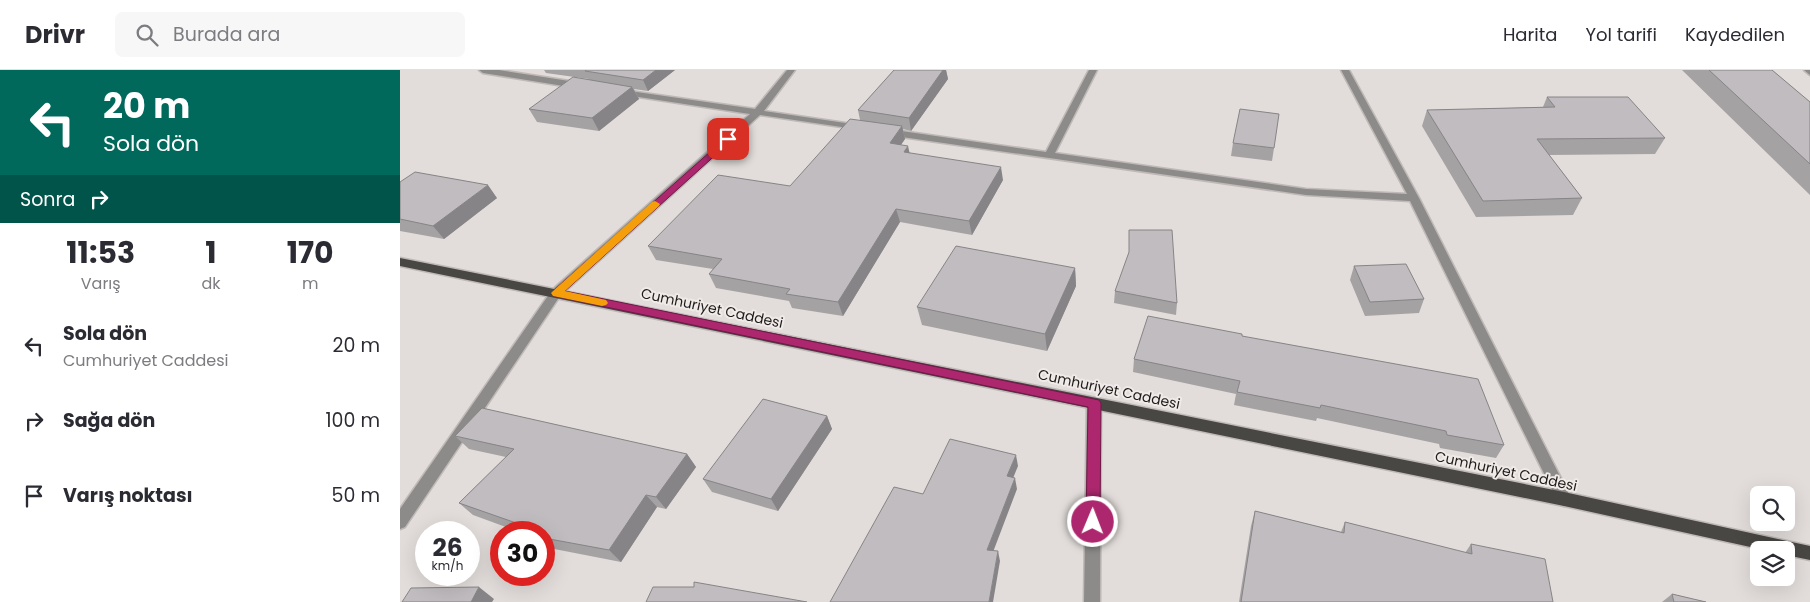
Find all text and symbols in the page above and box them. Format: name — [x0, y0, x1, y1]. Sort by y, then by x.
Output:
search box — [115, 12, 465, 57]
text: Drivr — [25, 18, 85, 51]
icon: search — [133, 21, 161, 49]
text: Burada ara — [173, 21, 280, 48]
text: Harita — [1503, 22, 1557, 47]
text: Yol tarifi — [1585, 22, 1657, 47]
text: Kaydedilen — [1685, 22, 1785, 47]
text: 20 m — [103, 81, 190, 130]
icon: left — [20, 90, 85, 155]
pin — [707, 118, 749, 160]
icon: arrive — [714, 125, 742, 153]
text: Sola dön — [103, 128, 199, 159]
icon: right — [85, 185, 113, 213]
text: Sonra — [20, 186, 75, 213]
text: 11:53 — [66, 231, 135, 274]
text: 1 — [205, 231, 217, 274]
text: 170 — [287, 231, 334, 274]
text: Varış — [81, 272, 121, 295]
text: dk — [201, 272, 220, 295]
text: m — [302, 272, 318, 295]
street label: Cumhuriyet Caddesi — [639, 283, 785, 333]
text: Sola dön — [63, 320, 147, 347]
icon: left — [20, 332, 48, 360]
text: 20 m — [332, 332, 380, 359]
text: Cumhuriyet Caddesi — [63, 349, 229, 372]
street label: Cumhuriyet Caddesi — [1036, 364, 1182, 414]
icon: right — [20, 407, 48, 435]
text: Sağa dön — [63, 407, 155, 434]
text: 100 m — [325, 407, 380, 434]
street label: Cumhuriyet Caddesi — [1433, 446, 1579, 496]
icon: arrive — [20, 482, 48, 510]
text: Varış noktası — [63, 482, 193, 509]
text: 50 m — [331, 482, 380, 509]
map controls — [1750, 486, 1795, 586]
button: search — [1750, 486, 1795, 531]
position arrow — [1066, 495, 1118, 547]
speed limit sign: 30 — [490, 521, 555, 586]
text: 26 — [432, 530, 463, 565]
button: layers — [1750, 541, 1795, 586]
text: km/h — [432, 557, 463, 574]

